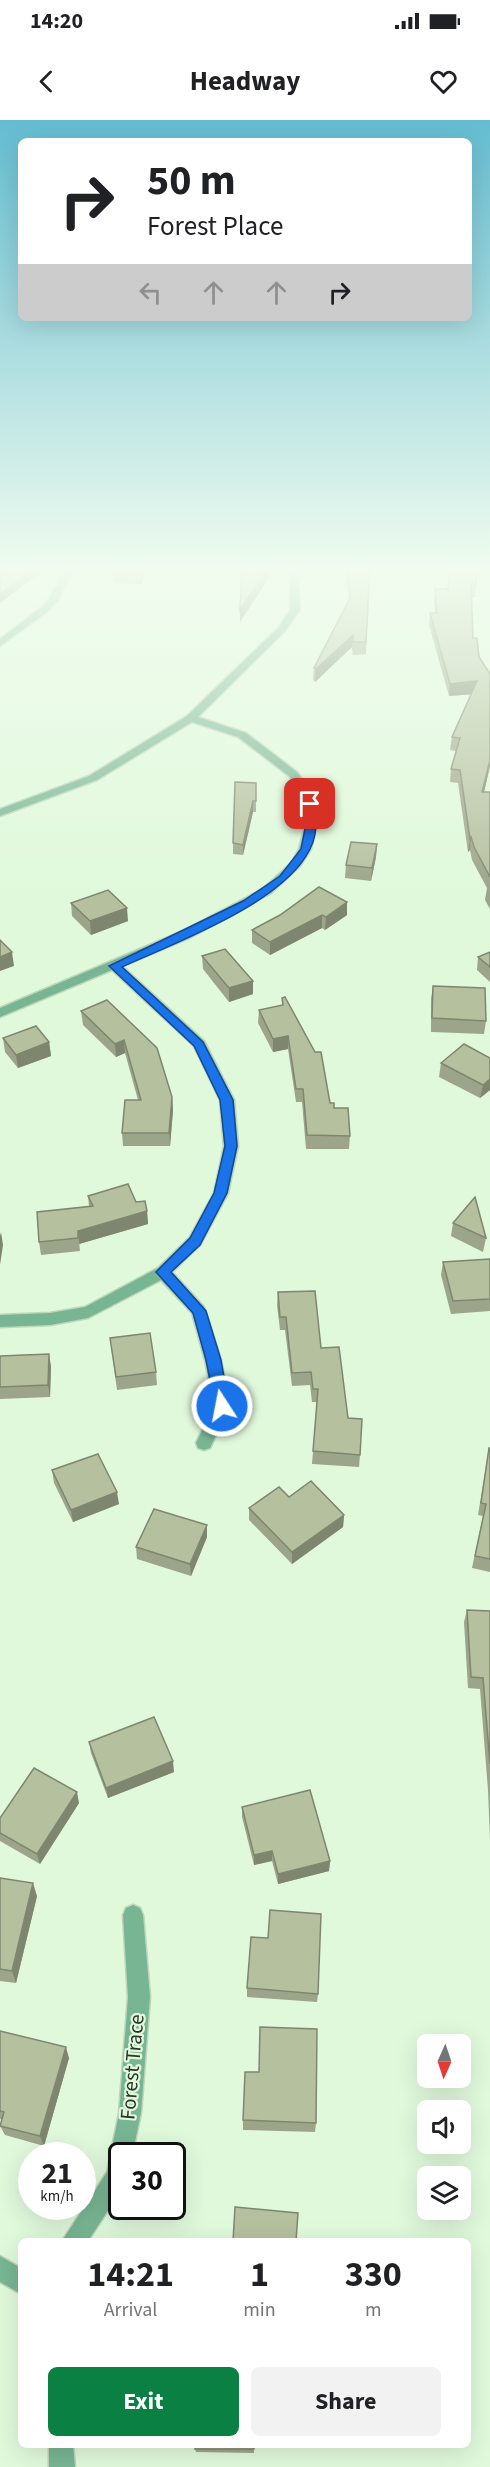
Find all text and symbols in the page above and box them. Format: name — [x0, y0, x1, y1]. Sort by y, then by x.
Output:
text: 14:20 — [30, 5, 83, 37]
text: Headway — [190, 62, 300, 101]
icon: back — [30, 65, 63, 98]
icon: heart — [427, 65, 460, 98]
text: 50 m — [147, 151, 236, 211]
icon: right — [48, 162, 126, 240]
text: Forest Place — [147, 207, 283, 246]
icon: left — [134, 276, 167, 309]
icon: ahead — [197, 276, 230, 309]
icon: ahead — [260, 276, 293, 309]
icon: right — [323, 276, 356, 309]
pin — [284, 778, 335, 829]
icon: arrive — [293, 787, 326, 820]
position arrow — [190, 1374, 254, 1438]
street label: Forest Trace — [112, 2013, 152, 2121]
north arrow — [417, 2034, 471, 2088]
map controls — [417, 2034, 471, 2220]
button: sound — [417, 2100, 471, 2154]
speed limit sign: 30 — [108, 2142, 186, 2220]
text: 21 — [41, 2152, 73, 2195]
button: layers — [417, 2166, 471, 2220]
text: km/h — [40, 2186, 74, 2207]
text: 14:21 — [87, 2249, 174, 2300]
text: 1 — [250, 2249, 269, 2300]
text: 330 — [345, 2249, 402, 2300]
text: Arrival — [104, 2296, 157, 2324]
text: min — [243, 2296, 276, 2324]
text: m — [365, 2296, 382, 2324]
button: Exit — [48, 2367, 239, 2436]
button: Share — [251, 2367, 441, 2436]

